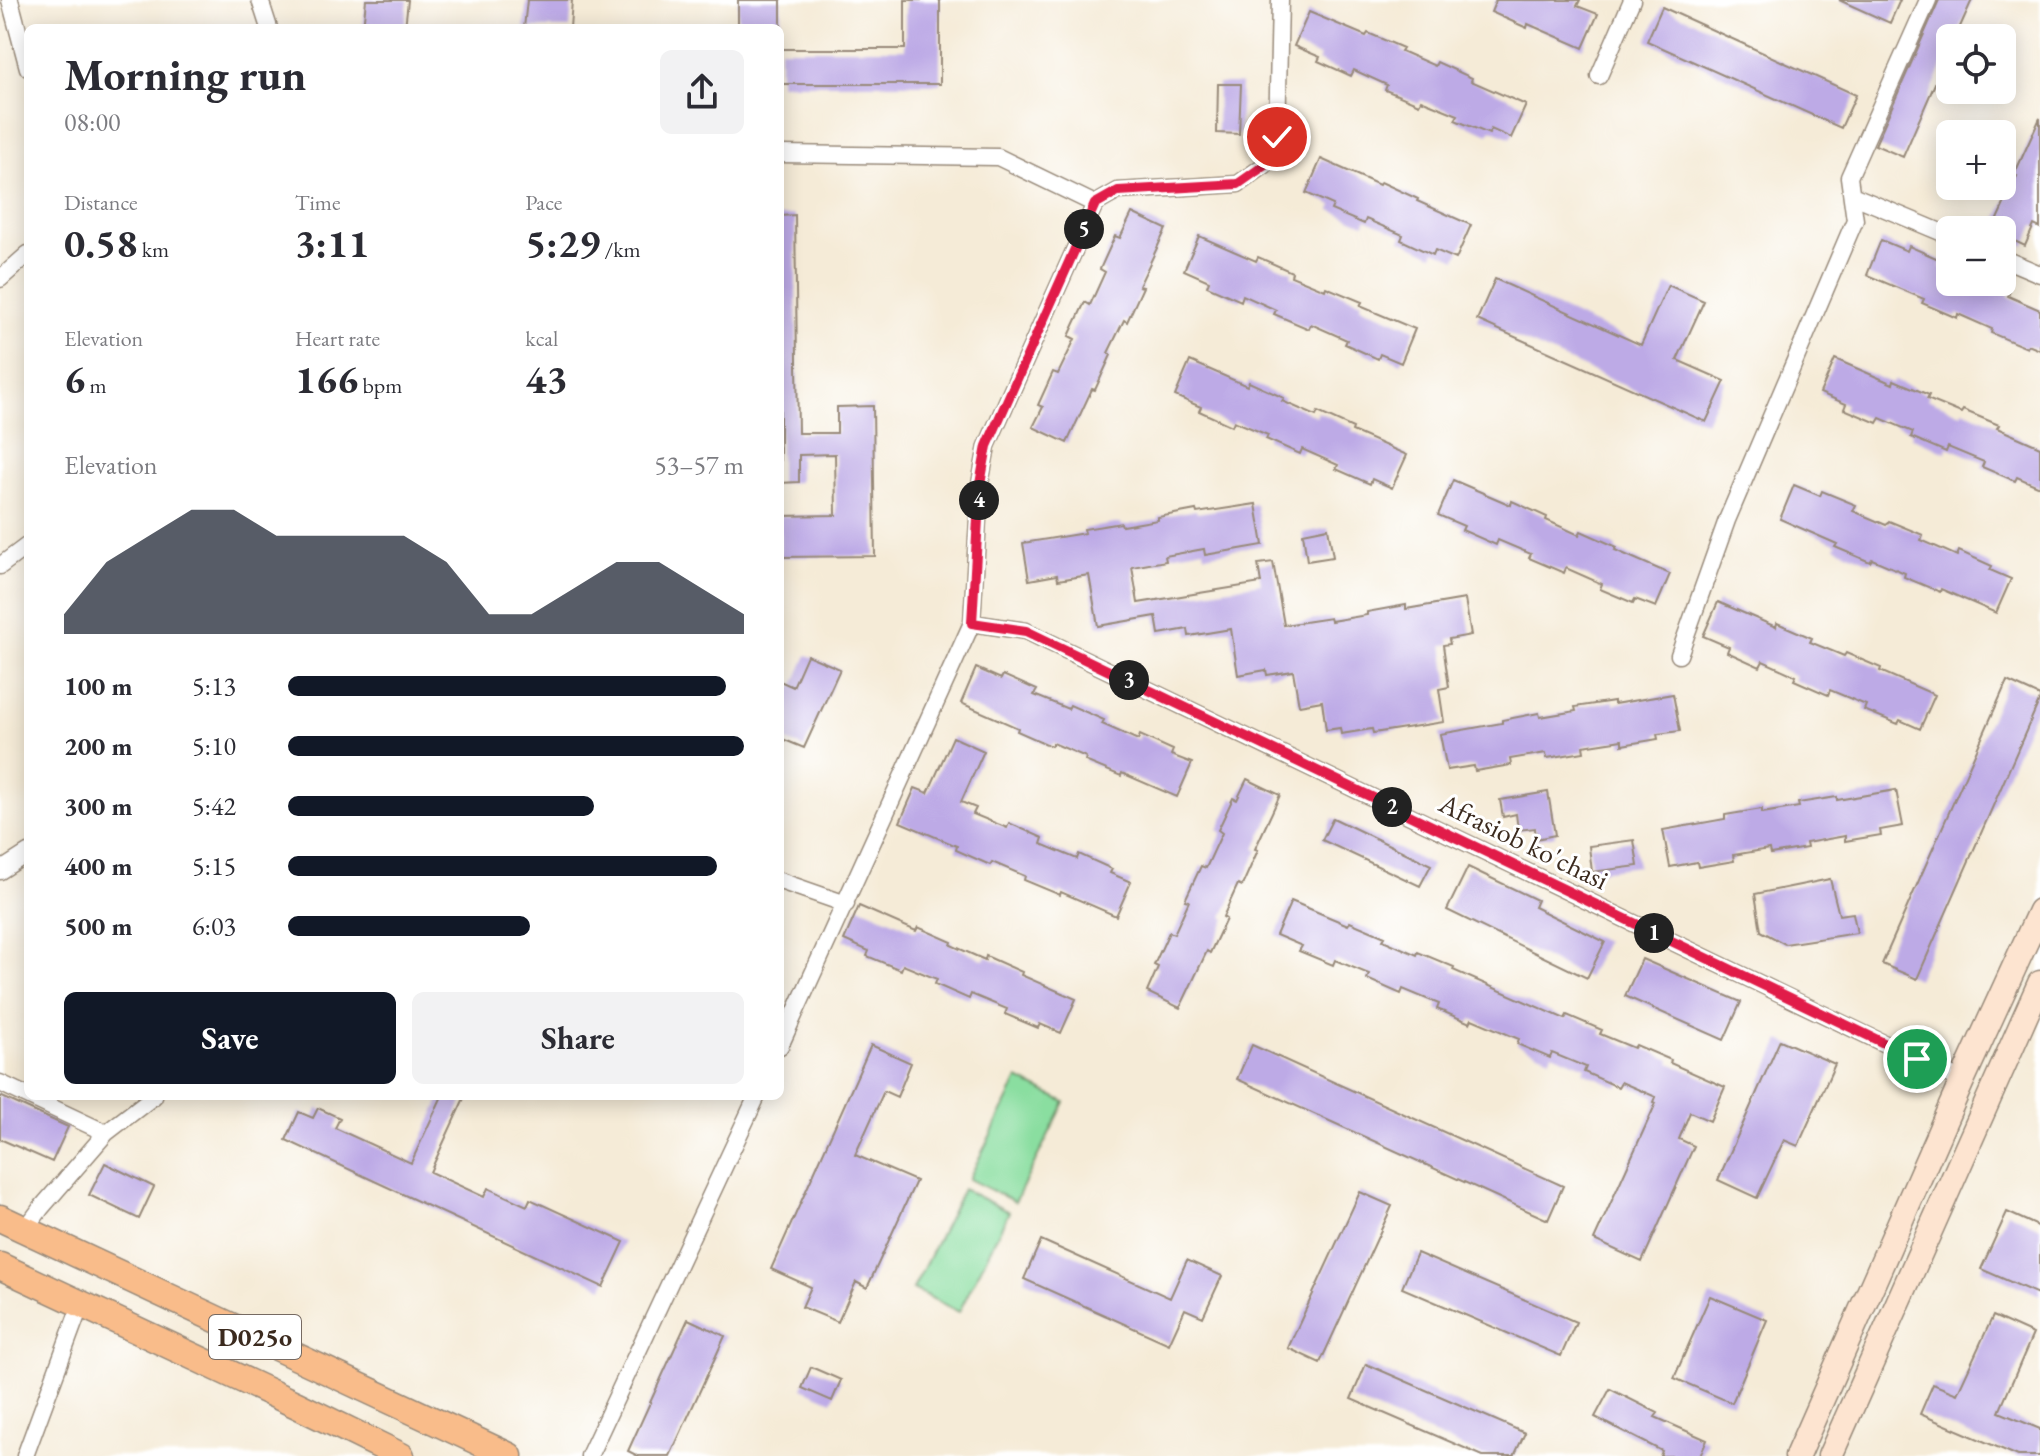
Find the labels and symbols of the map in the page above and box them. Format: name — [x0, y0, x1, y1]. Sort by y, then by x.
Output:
pin — [1243, 103, 1311, 171]
pin: 5 — [1064, 209, 1104, 249]
pin: 4 — [959, 480, 999, 520]
pin: 3 — [1109, 660, 1149, 700]
street label: Afrasiob ko'chasi — [1432, 784, 1615, 898]
pin: 2 — [1372, 787, 1412, 827]
pin: 1 — [1634, 913, 1674, 953]
pin — [1883, 1025, 1951, 1093]
road number: D025o — [209, 1315, 301, 1359]

